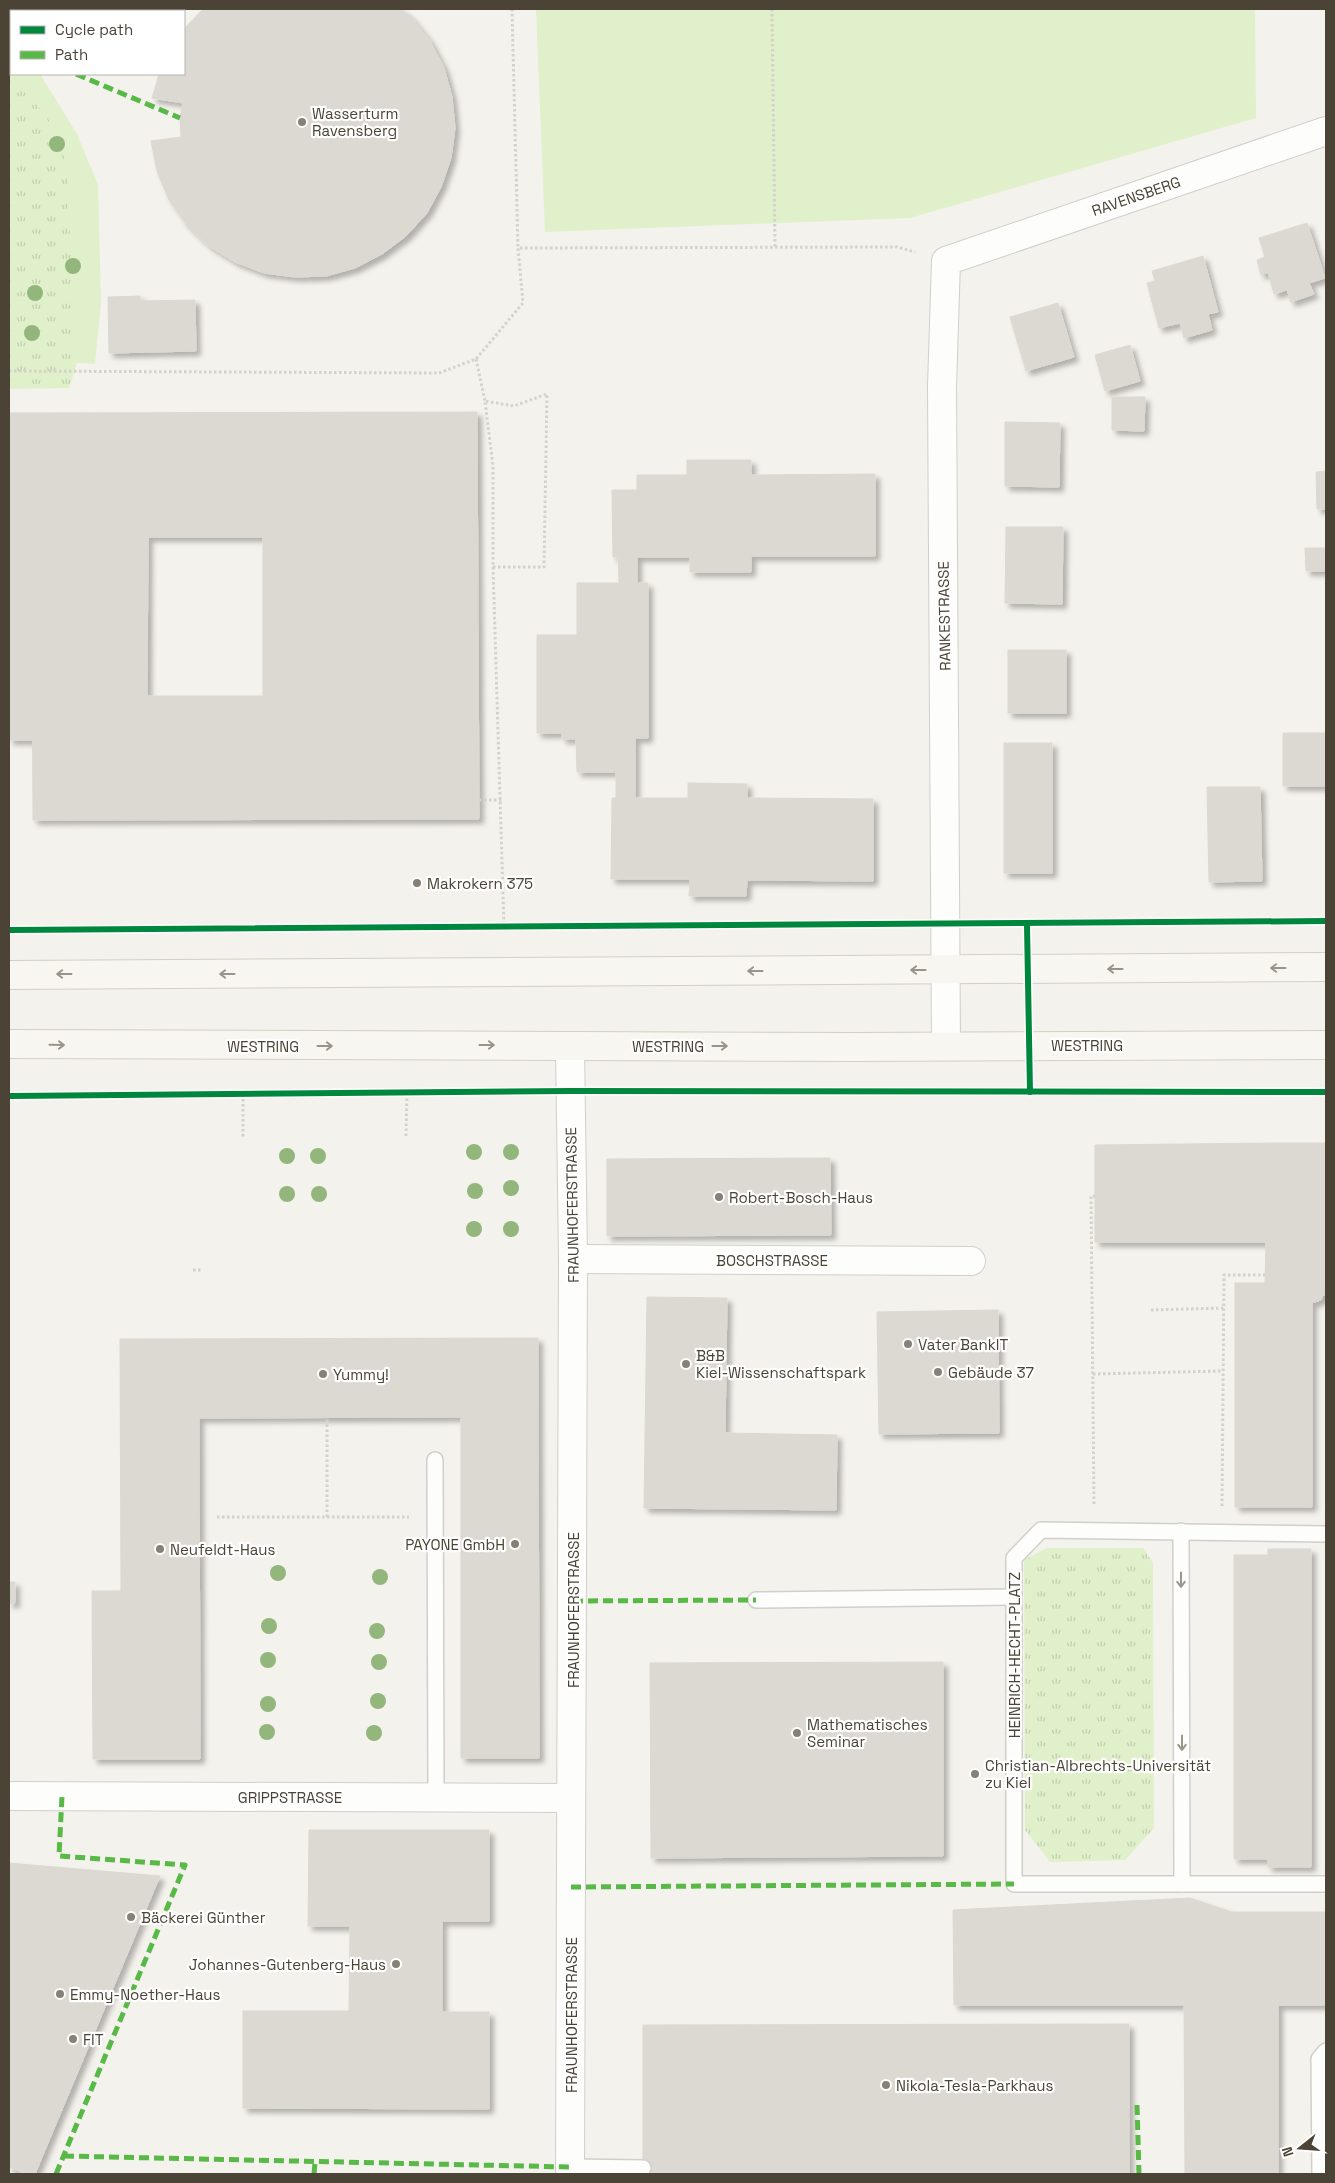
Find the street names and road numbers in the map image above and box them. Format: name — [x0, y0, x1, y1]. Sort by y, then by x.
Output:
street label: RAVENSBERG — [1089, 172, 1183, 220]
street label: RANKESTRASSE — [934, 561, 954, 671]
street label: WESTRING — [1051, 1036, 1123, 1055]
street label: WESTRING — [227, 1037, 299, 1056]
street label: WESTRING — [632, 1037, 704, 1056]
street label: FRAUNHOFERSTRASSE — [561, 1127, 583, 1283]
street label: BOSCHSTRASSE — [716, 1251, 828, 1270]
street label: FRAUNHOFERSTRASSE — [564, 1532, 583, 1688]
street label: HEINRICH-HECHT-PLATZ — [1005, 1572, 1024, 1738]
street label: GRIPPSTRASSE — [238, 1788, 342, 1807]
street label: FRAUNHOFERSTRASSE — [562, 1937, 581, 2093]

